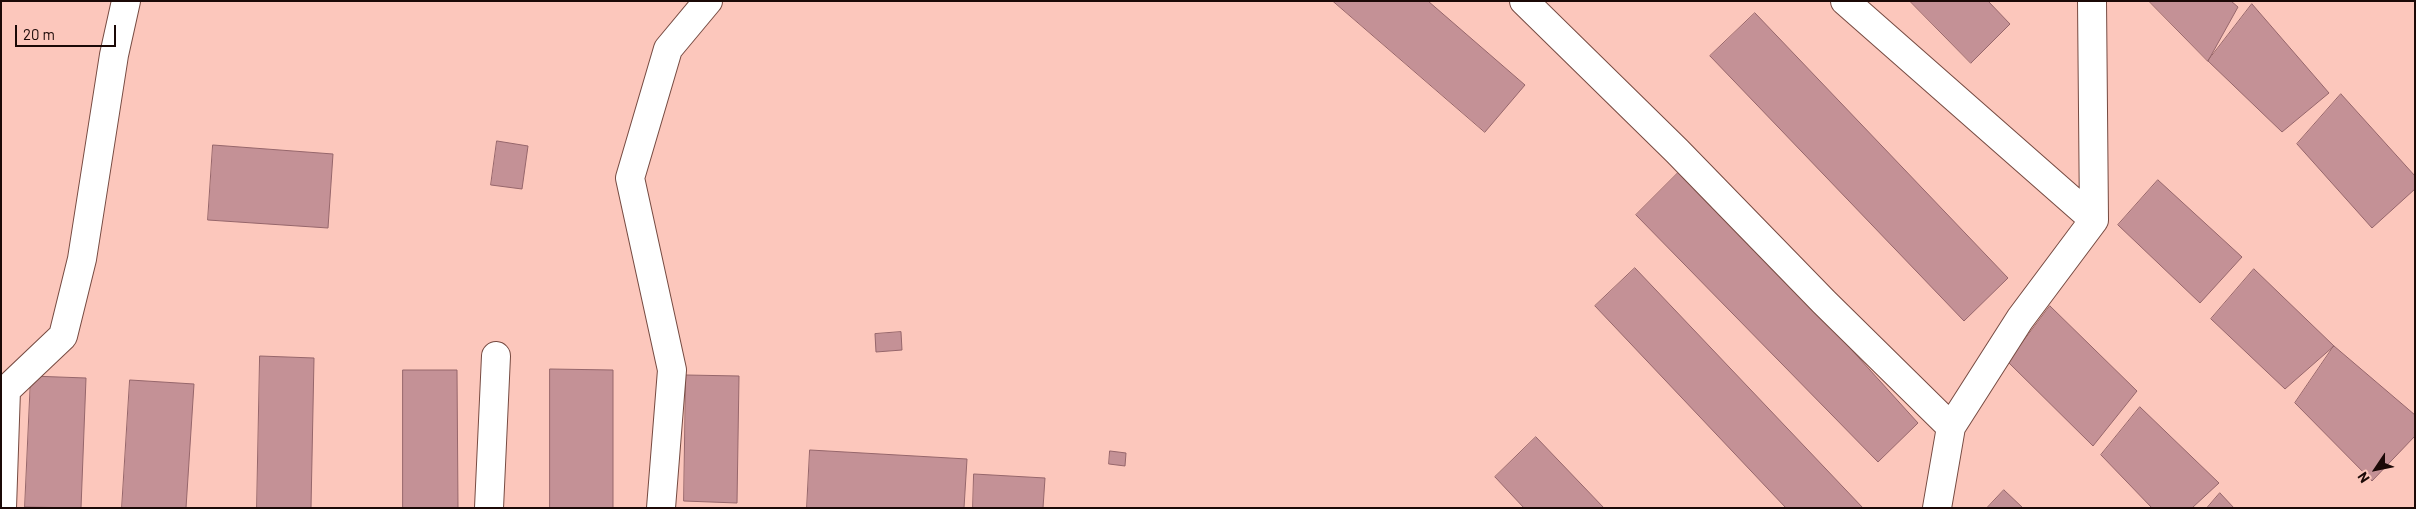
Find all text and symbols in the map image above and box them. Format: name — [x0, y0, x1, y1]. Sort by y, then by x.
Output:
scale bar — [18, 15, 119, 47]
text: 20 m — [23, 25, 55, 43]
north arrow — [2351, 444, 2401, 494]
text: N — [2353, 469, 2373, 486]

